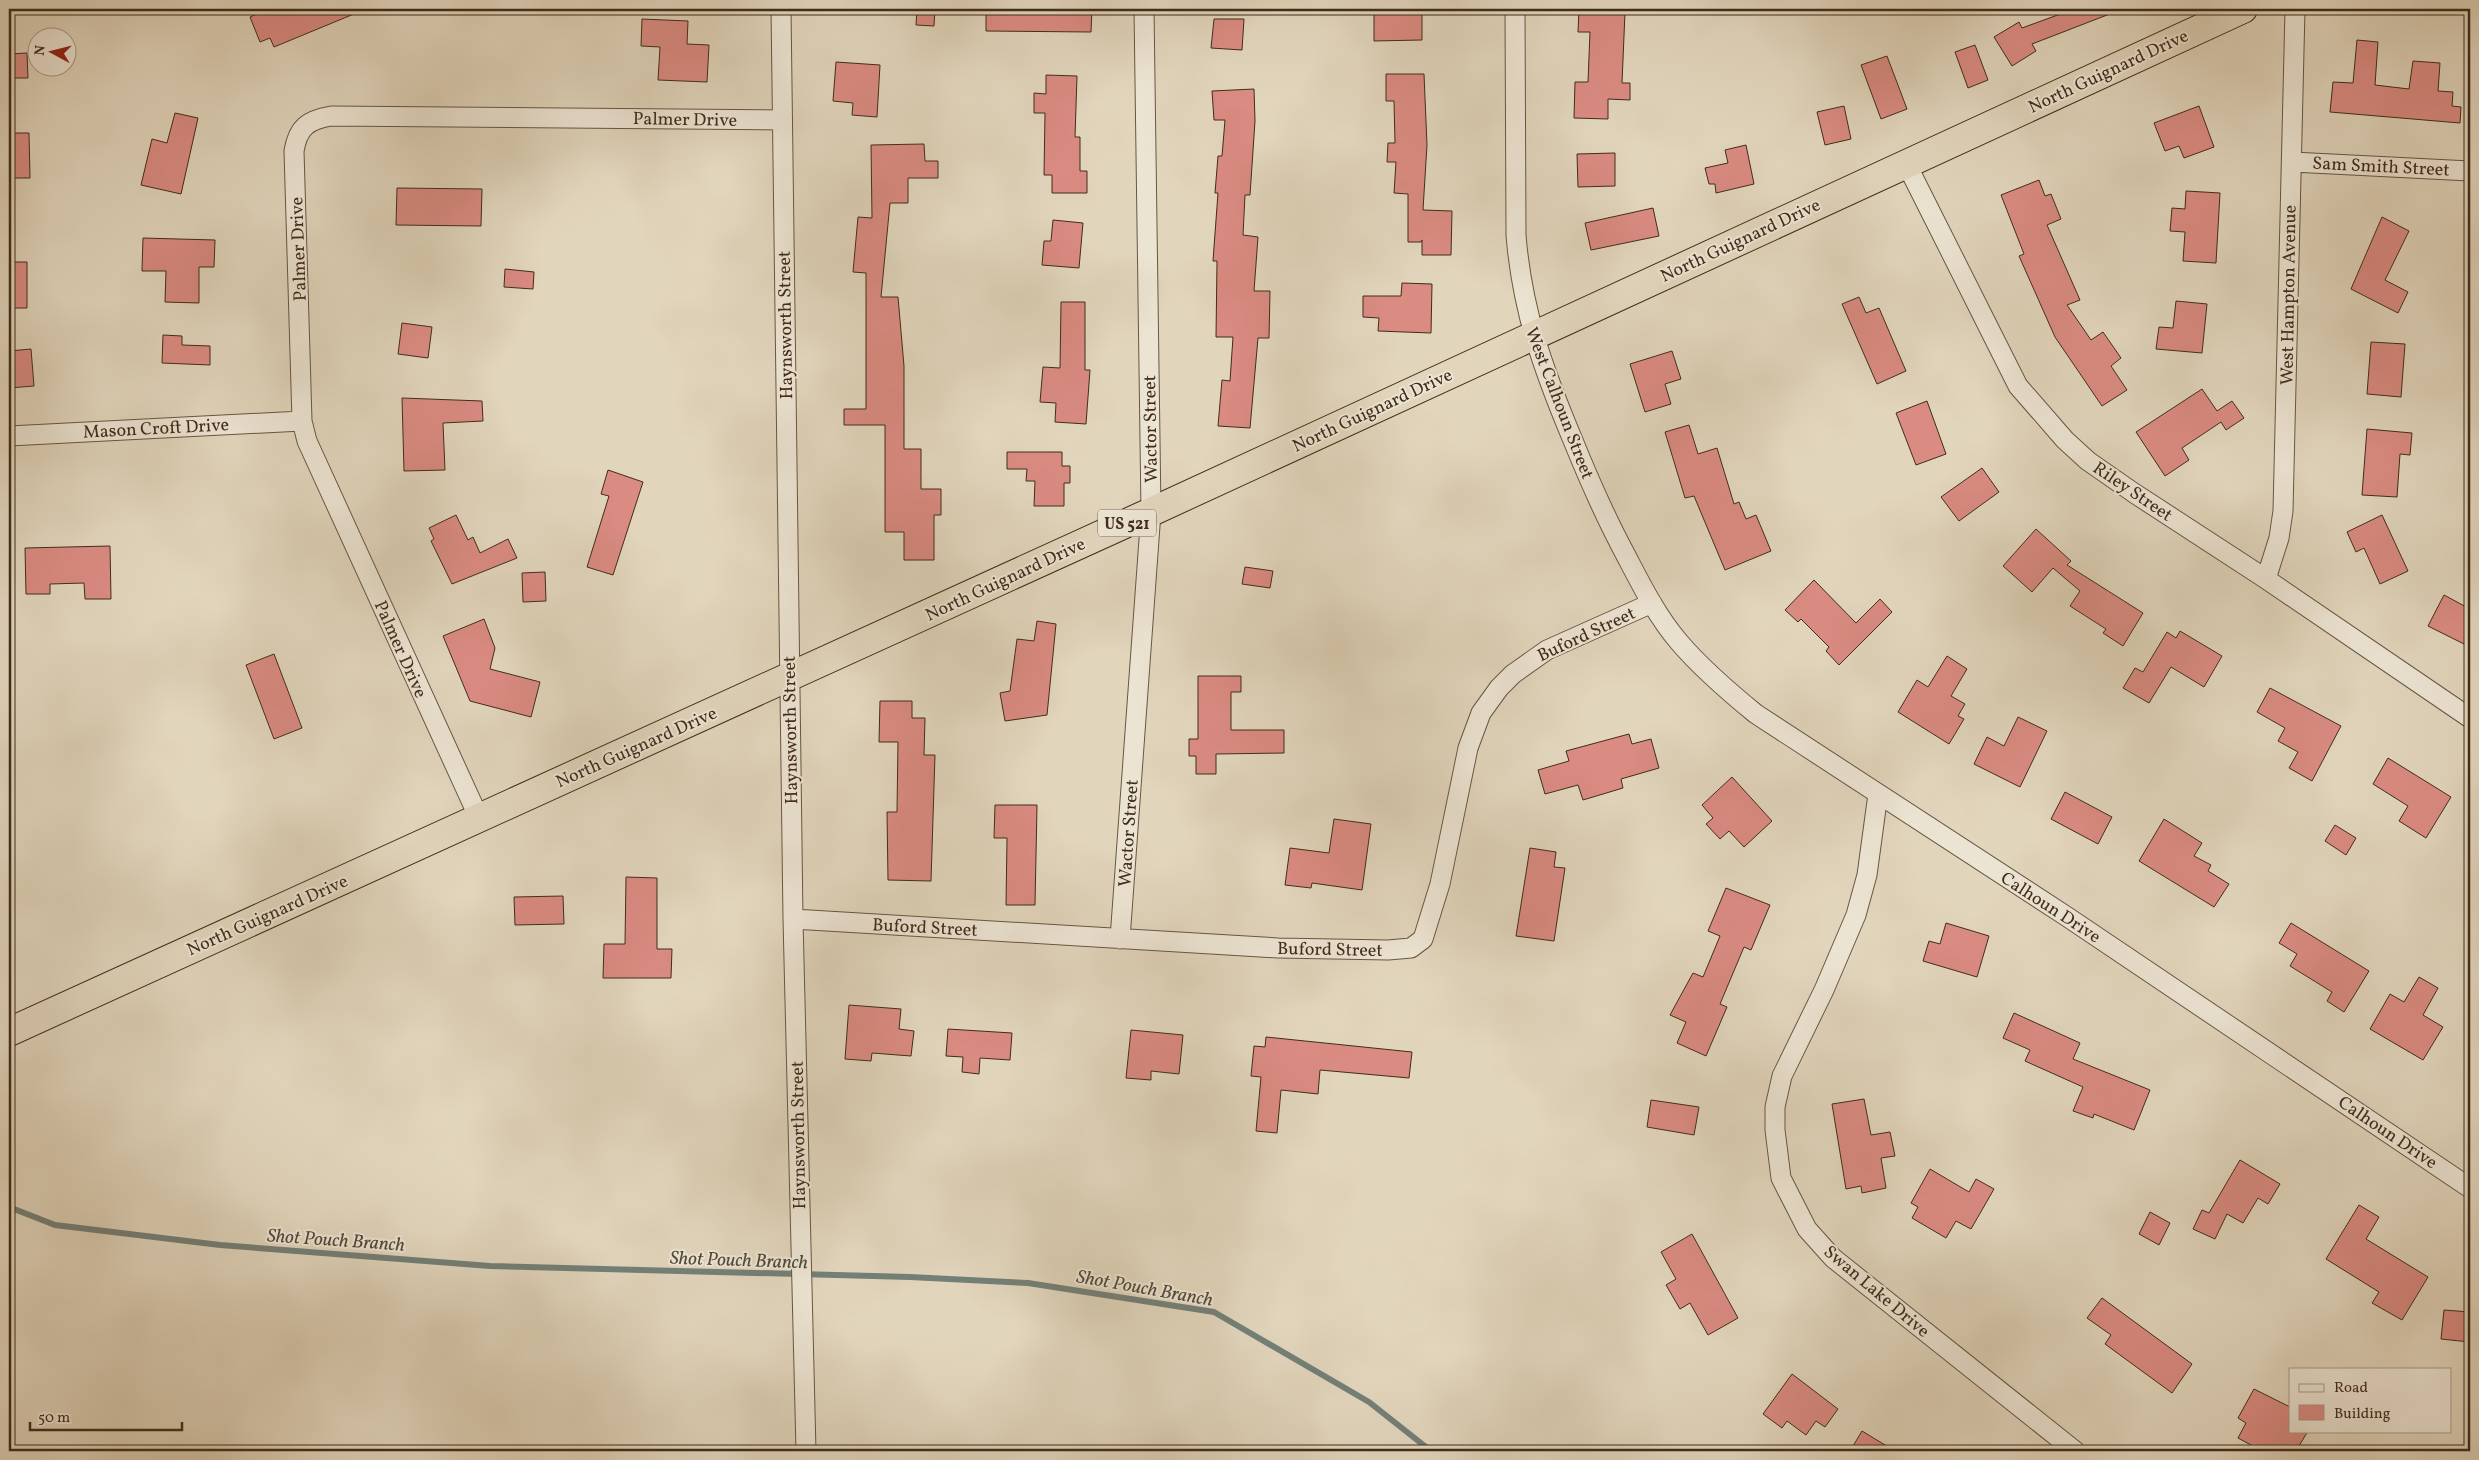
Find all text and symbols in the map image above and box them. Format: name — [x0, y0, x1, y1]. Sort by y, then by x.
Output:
street label: North Guignard Drive — [2024, 24, 2193, 120]
north arrow — [28, 28, 78, 78]
text: N — [31, 44, 51, 57]
street label: Palmer Drive — [633, 107, 737, 134]
street label: Sam Smith Street — [2312, 151, 2450, 184]
street label: North Guignard Drive — [1656, 193, 1825, 289]
street label: Palmer Drive — [285, 196, 314, 302]
street label: West Hampton Avenue — [2275, 205, 2304, 385]
street label: Haynsworth Street — [773, 251, 800, 399]
street label: West Calhoun Street — [1518, 324, 1599, 483]
street label: North Guignard Drive — [1288, 363, 1457, 459]
street label: Wactor Street — [1138, 375, 1165, 483]
street label: Mason Croft Drive — [82, 413, 230, 446]
street label: Riley Street — [2087, 456, 2177, 528]
road number: US 521 — [1098, 509, 1156, 536]
street label: North Guignard Drive — [921, 532, 1090, 628]
street label: Palmer Drive — [367, 597, 432, 702]
street label: Buford Street — [1534, 602, 1640, 669]
street label: Haynsworth Street — [778, 656, 805, 804]
street label: North Guignard Drive — [552, 702, 721, 795]
street label: Wactor Street — [1113, 778, 1146, 888]
street label: Calhoun Drive — [1995, 866, 2105, 950]
street label: North Guignard Drive — [183, 870, 352, 963]
street label: Buford Street — [872, 913, 978, 944]
street label: Buford Street — [1277, 937, 1383, 964]
street label: Haynsworth Street — [786, 1061, 813, 1209]
street label: Calhoun Drive — [2333, 1091, 2442, 1176]
water label: Shot Pouch Branch — [266, 1223, 406, 1259]
street label: Swan Lake Drive — [1817, 1240, 1935, 1344]
water label: Shot Pouch Branch — [670, 1246, 808, 1276]
water label: Shot Pouch Branch — [1074, 1264, 1215, 1314]
legend — [2289, 1368, 2452, 1432]
text: Road — [2334, 1378, 2368, 1399]
scale bar — [30, 1400, 182, 1432]
text: Building — [2334, 1404, 2391, 1425]
text: 50 m — [38, 1408, 70, 1429]

